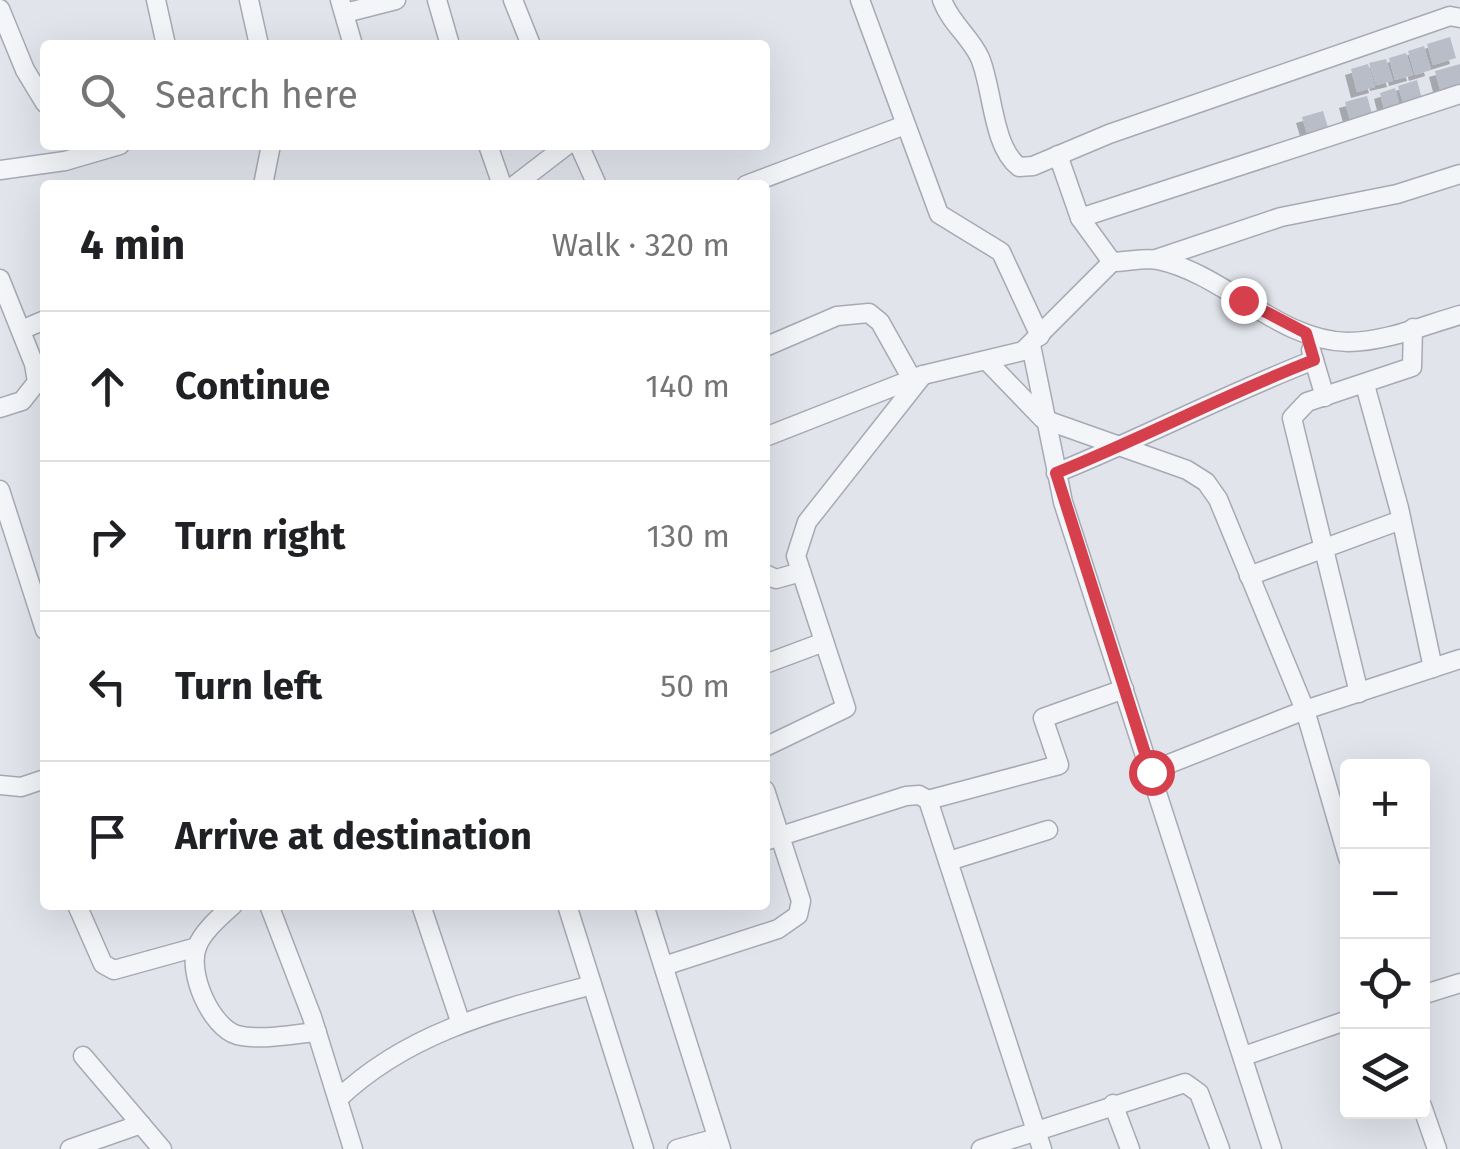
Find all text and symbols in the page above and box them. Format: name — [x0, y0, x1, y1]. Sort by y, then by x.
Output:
search box — [40, 40, 770, 150]
icon: search — [75, 68, 130, 123]
text: Search here — [155, 72, 358, 118]
text: 4 min — [80, 220, 185, 270]
text: Walk · 320 m — [552, 226, 730, 264]
route end — [1221, 278, 1267, 324]
icon: ahead — [80, 359, 135, 414]
text: Continue — [175, 363, 330, 409]
text: 140 m — [645, 367, 730, 405]
icon: right — [80, 509, 135, 564]
text: Turn right — [175, 513, 345, 559]
text: 130 m — [646, 517, 730, 555]
icon: left — [80, 659, 135, 714]
text: Turn left — [175, 663, 322, 709]
text: 50 m — [660, 667, 730, 705]
route start — [1129, 750, 1175, 796]
map controls — [1340, 759, 1430, 1119]
button: + — [1340, 759, 1430, 849]
icon: arrive — [80, 809, 135, 864]
text: Arrive at destination — [175, 813, 532, 859]
button: − — [1340, 849, 1430, 939]
button: locate — [1340, 939, 1430, 1029]
button: layers — [1340, 1029, 1430, 1119]

